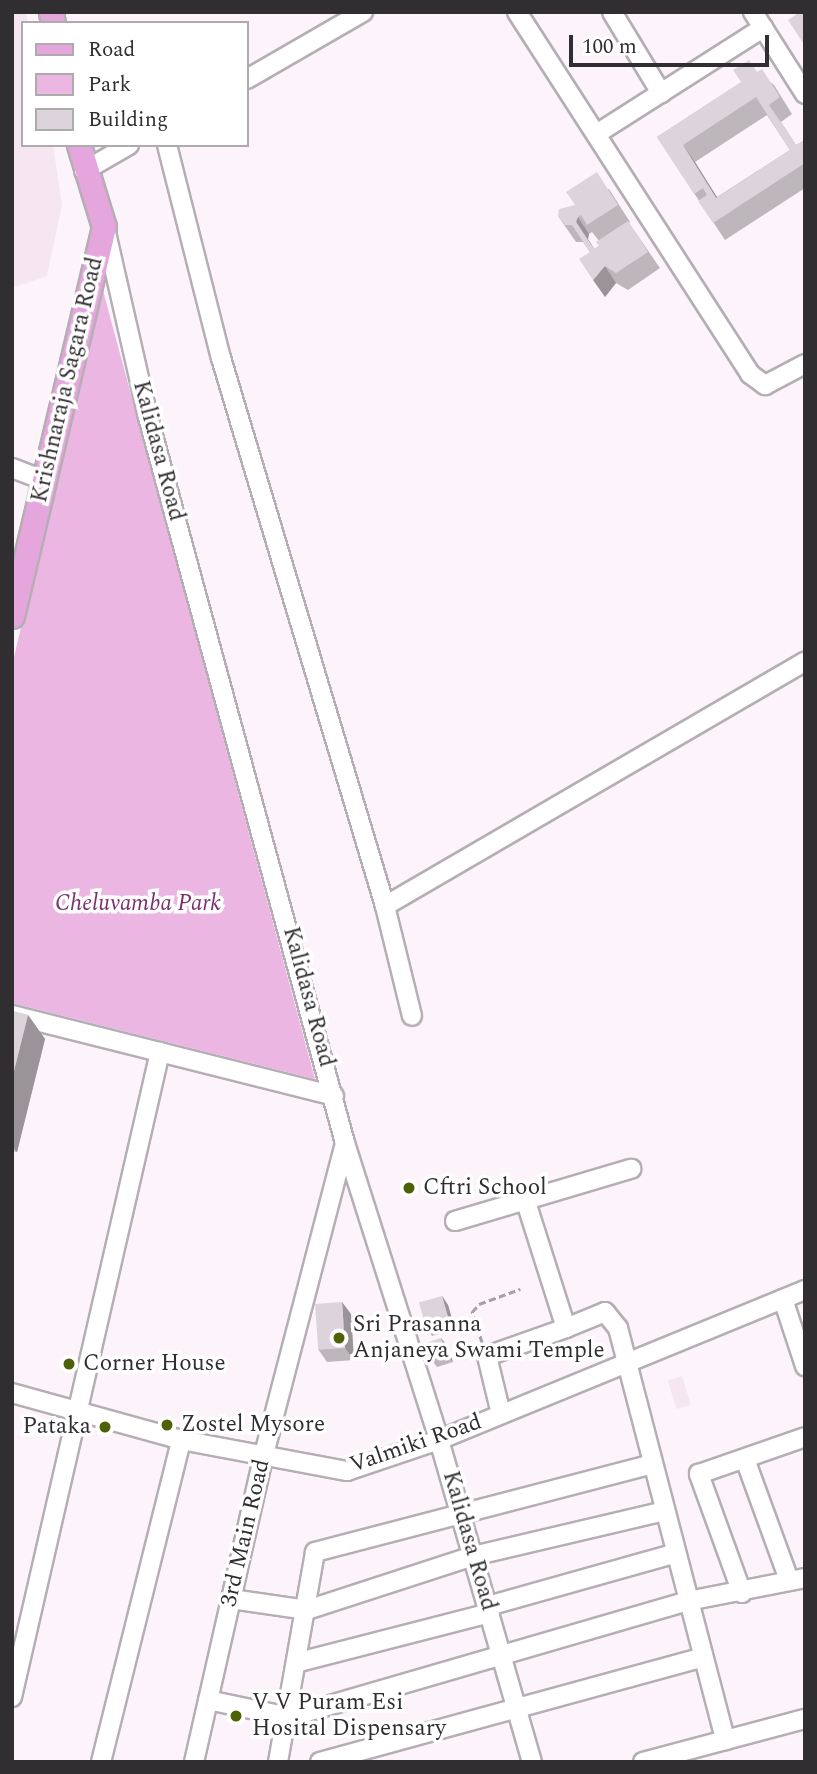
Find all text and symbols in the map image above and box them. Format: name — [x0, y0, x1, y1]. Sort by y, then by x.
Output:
legend — [21, 21, 248, 147]
scale bar — [572, 21, 772, 65]
text: 100 m — [582, 31, 637, 63]
text: Road — [88, 34, 135, 66]
text: Park — [88, 69, 131, 101]
text: Building — [88, 104, 168, 136]
street label: Krishnaraja Sagara Road — [26, 255, 110, 505]
street label: Kalidasa Road — [126, 378, 190, 524]
park label: Cheluvamba Park — [55, 890, 221, 918]
street label: Kalidasa Road — [276, 924, 340, 1070]
place label: Cftri School — [423, 1174, 547, 1202]
marker: Cftri School — [401, 1180, 417, 1196]
place label: Sri Prasanna Anjaneya Swami Temple — [353, 1311, 605, 1365]
marker: Sri Prasanna Anjaneya Swami Temple — [331, 1330, 347, 1346]
place label: Corner House — [83, 1350, 226, 1378]
marker: Corner House — [61, 1356, 77, 1372]
street label: Valmiki Road — [346, 1409, 486, 1479]
place label: Zostel Mysore — [181, 1411, 325, 1439]
place label: Pataka — [23, 1413, 91, 1441]
marker: Zostel Mysore — [159, 1417, 175, 1433]
marker: Pataka — [97, 1419, 113, 1435]
street label: 3rd Main Road — [216, 1456, 276, 1610]
street label: Kalidasa Road — [436, 1468, 502, 1614]
place label: V V Puram Esi Hosital Dispensary — [252, 1689, 446, 1743]
marker: V V Puram Esi Hosital Dispensary — [226, 1706, 246, 1726]

